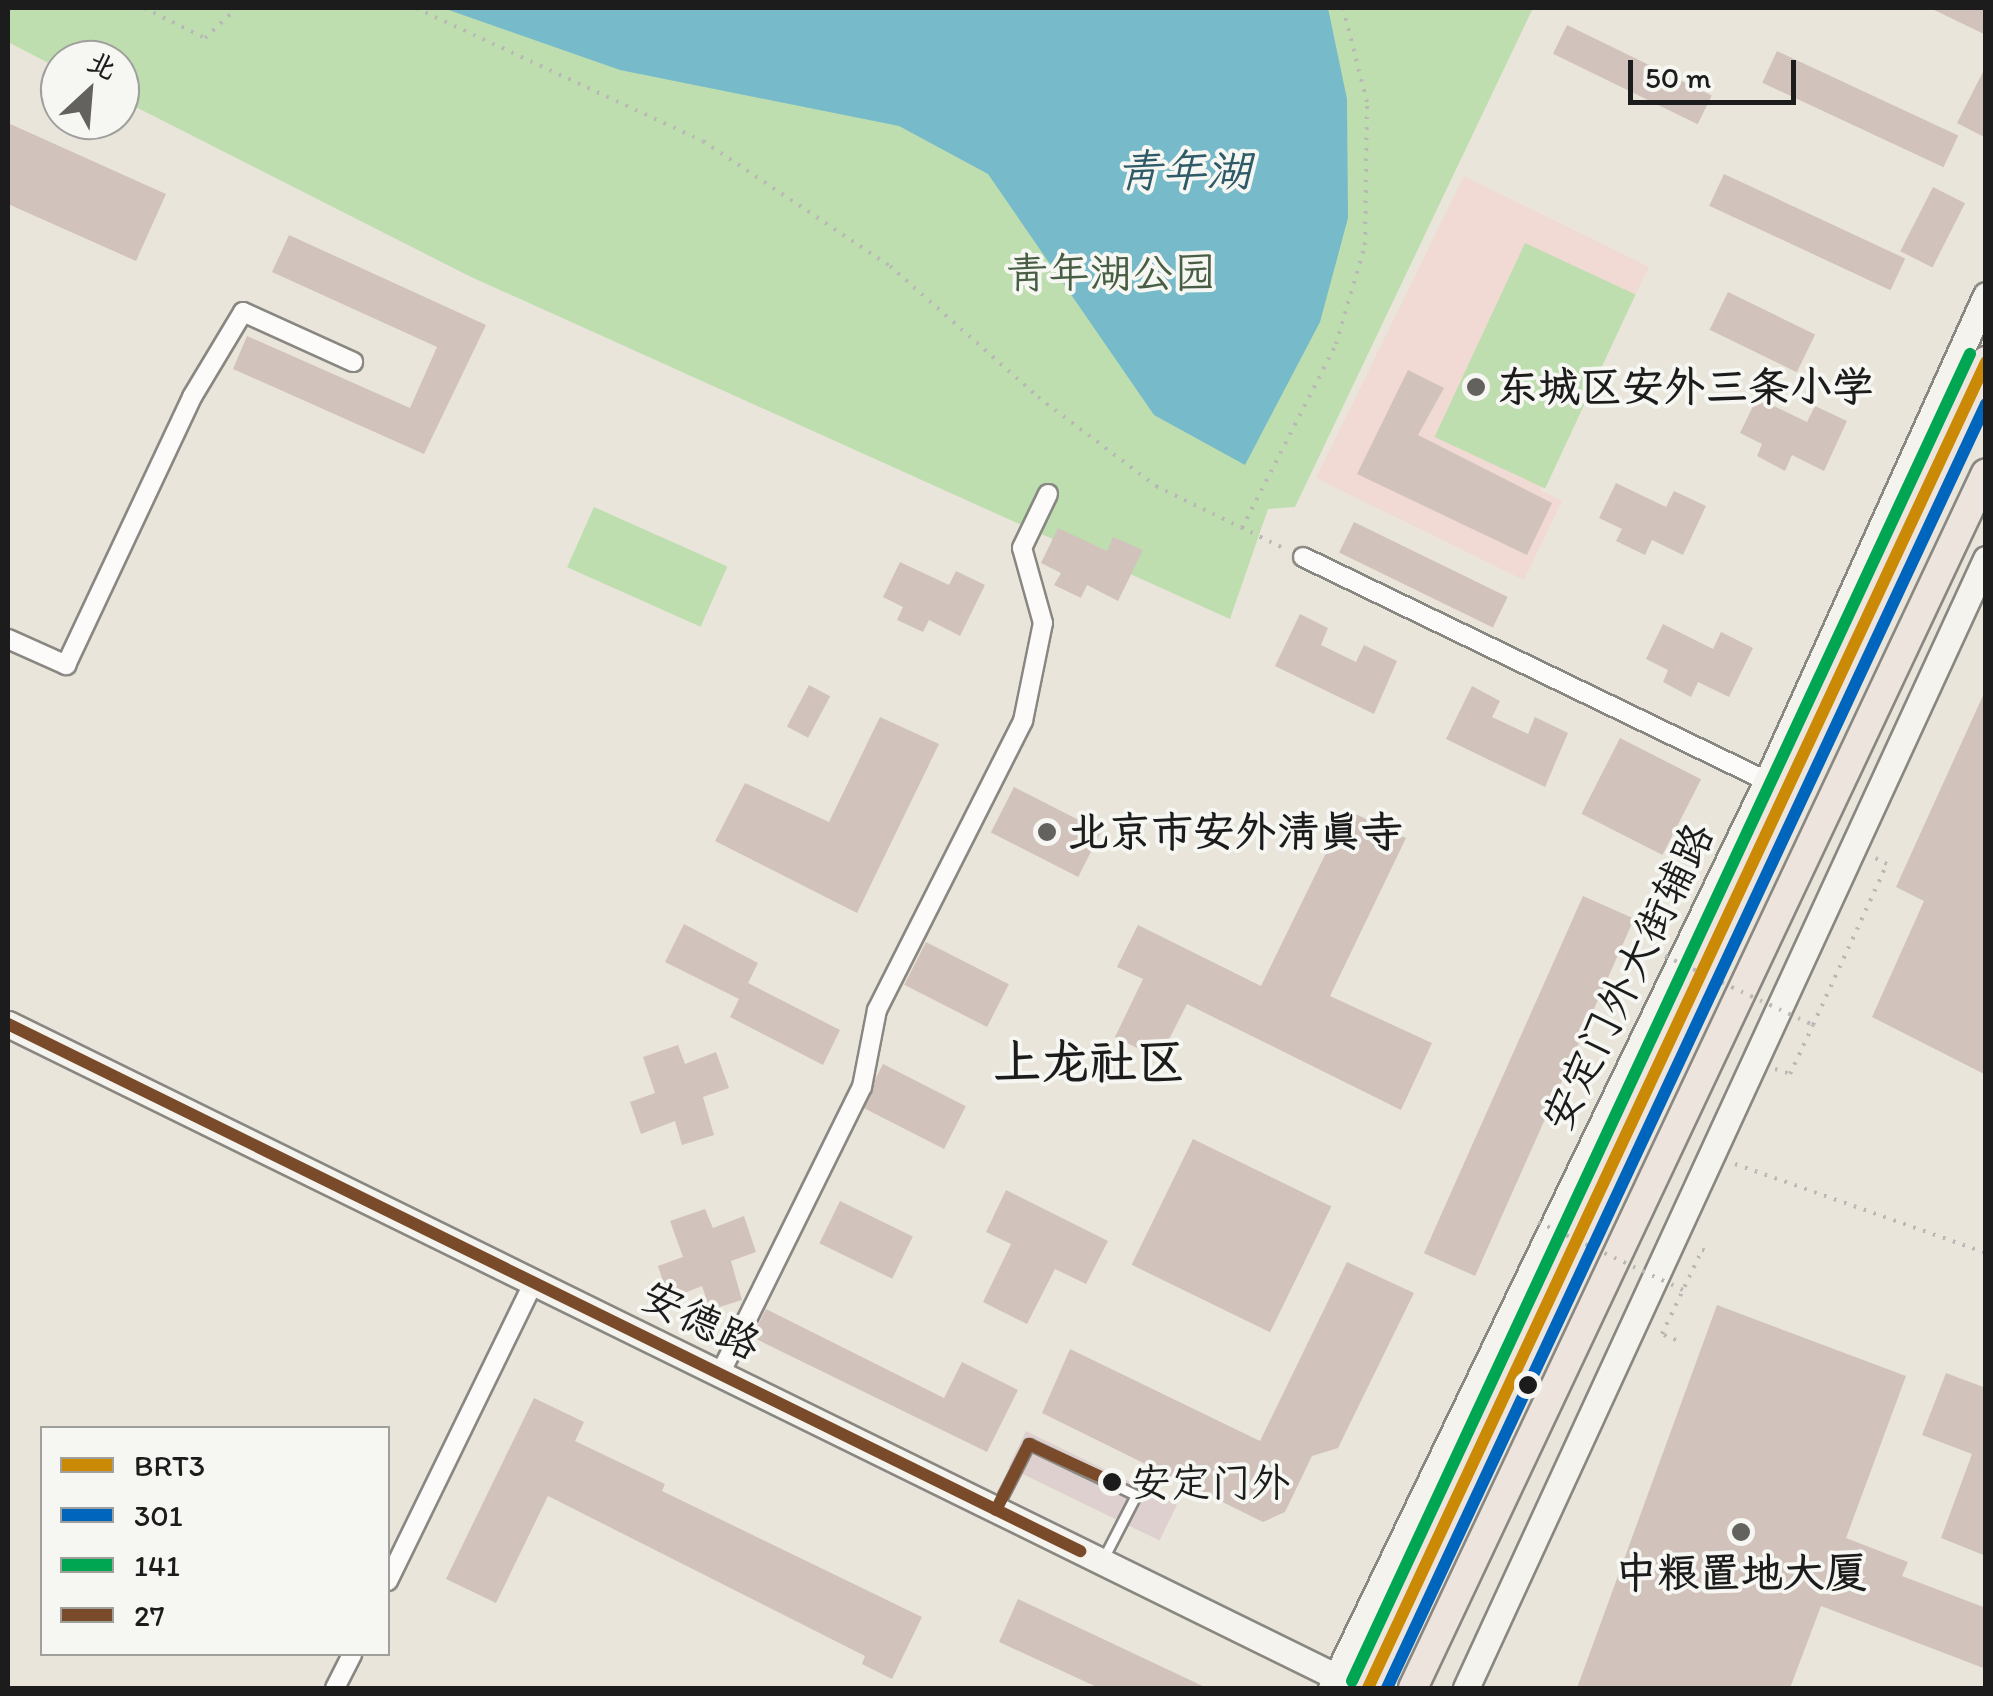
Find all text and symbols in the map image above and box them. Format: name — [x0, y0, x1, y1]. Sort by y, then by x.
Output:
north arrow — [40, 40, 140, 140]
scale bar — [1633, 40, 1800, 102]
text: 北 — [82, 43, 122, 86]
text: 50 m — [1645, 59, 1711, 96]
water label: 青年湖 — [1117, 144, 1251, 198]
park label: 青年湖公园 — [1006, 248, 1216, 298]
place label: 东城区安外三条小学 — [1496, 362, 1874, 412]
marker: 东城区安外三条小学 — [1465, 376, 1487, 398]
place label: 北京市安外清真寺 — [1067, 807, 1403, 857]
street label: 安定门外大街辅路 — [1532, 815, 1724, 1139]
marker: 北京市安外清真寺 — [1036, 821, 1058, 843]
district label: 上龙社区 — [993, 1033, 1185, 1091]
street label: 安德路 — [633, 1270, 769, 1370]
unlabelled marker — [1518, 1375, 1538, 1395]
legend — [40, 1426, 390, 1656]
text: BRT3 — [134, 1447, 205, 1484]
place label: 安定门外 — [1131, 1458, 1291, 1506]
marker: 安定门外 — [1102, 1472, 1122, 1492]
text: 301 — [134, 1497, 183, 1534]
marker: 中粮置地大厦 — [1730, 1521, 1752, 1543]
text: 141 — [134, 1547, 180, 1584]
place label: 中粮置地大厦 — [1615, 1548, 1867, 1598]
text: 27 — [134, 1597, 165, 1634]

